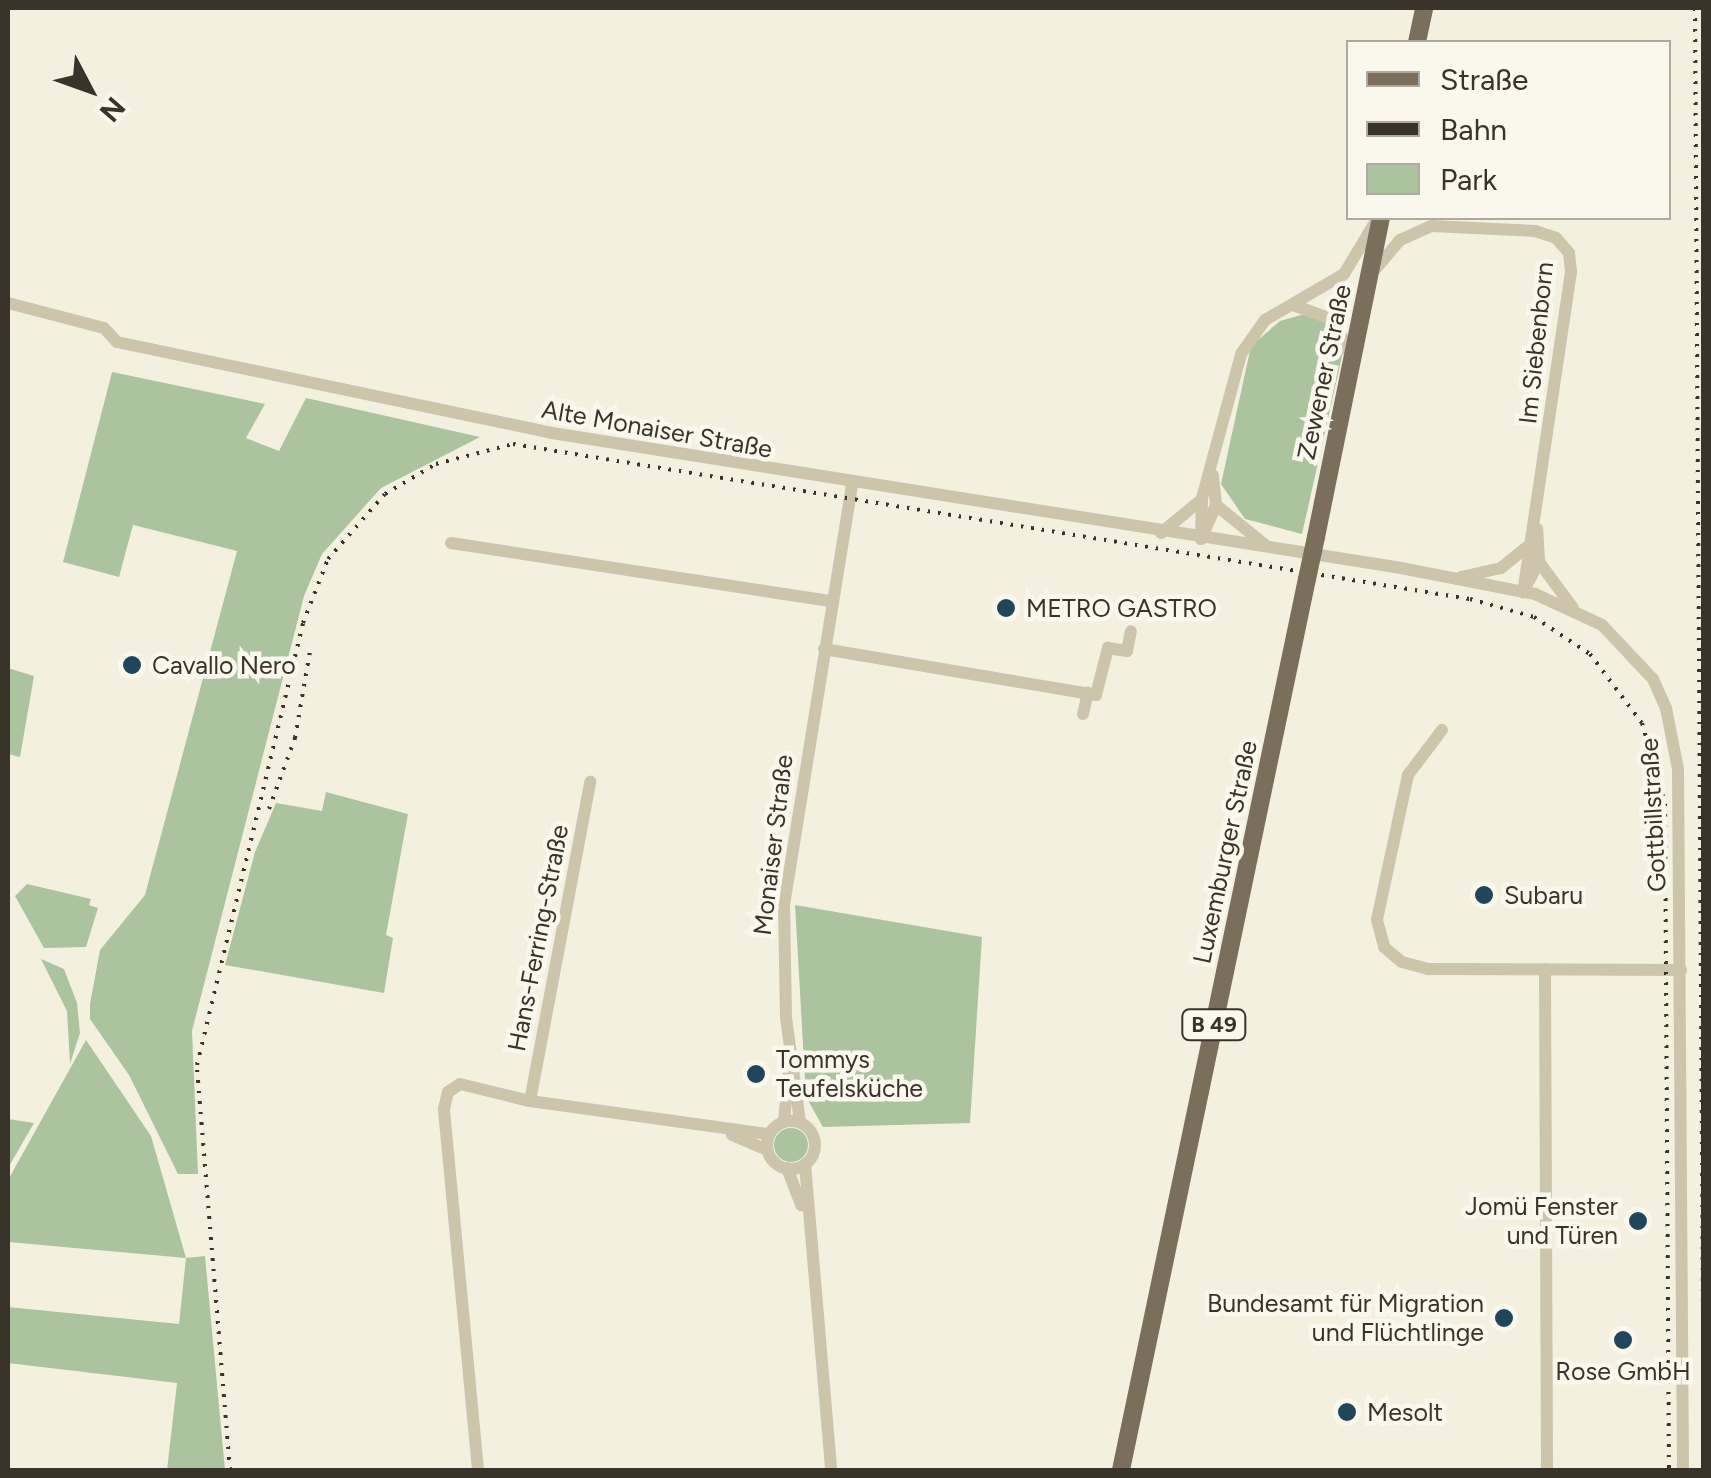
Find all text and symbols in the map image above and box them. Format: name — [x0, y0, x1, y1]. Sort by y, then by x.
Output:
north arrow — [40, 40, 140, 140]
legend — [1346, 40, 1671, 220]
text: Straße — [1440, 61, 1529, 98]
text: N — [93, 90, 133, 129]
text: Bahn — [1440, 111, 1507, 148]
text: Park — [1440, 161, 1497, 198]
street label: Im Siebenborn — [1513, 260, 1559, 426]
street label: Zewener Straße — [1291, 282, 1357, 462]
street label: Alte Monaiser Straße — [539, 394, 775, 464]
place label: METRO GASTRO — [1026, 593, 1217, 623]
marker: METRO GASTRO — [995, 597, 1017, 619]
place label: Cavallo Nero — [152, 650, 296, 680]
marker: Cavallo Nero — [121, 654, 143, 676]
street label: Gottbillstraße — [1634, 737, 1672, 893]
street label: Luxemburger Straße — [1187, 738, 1263, 966]
street label: Monaiser Straße — [747, 753, 799, 937]
street label: Hans-Ferring-Straße — [501, 822, 575, 1054]
place label: Subaru — [1504, 880, 1583, 910]
marker: Subaru — [1473, 884, 1495, 906]
road number: B 49 — [1179, 1008, 1249, 1042]
place label: Tommys Teufelsküche — [776, 1045, 923, 1104]
marker: Tommys Teufelsküche — [745, 1063, 767, 1085]
place label: Jomü Fenster und Türen — [1465, 1192, 1618, 1251]
marker: Jomü Fenster und Türen — [1627, 1210, 1649, 1232]
place label: Bundesamt für Migration und Flüchtlinge — [1207, 1289, 1484, 1348]
marker: Bundesamt für Migration und Flüchtlinge — [1493, 1307, 1515, 1329]
marker: Rose GmbH — [1612, 1329, 1634, 1351]
place label: Rose GmbH — [1555, 1356, 1691, 1386]
place label: Mesolt — [1367, 1397, 1443, 1427]
marker: Mesolt — [1336, 1401, 1358, 1423]

